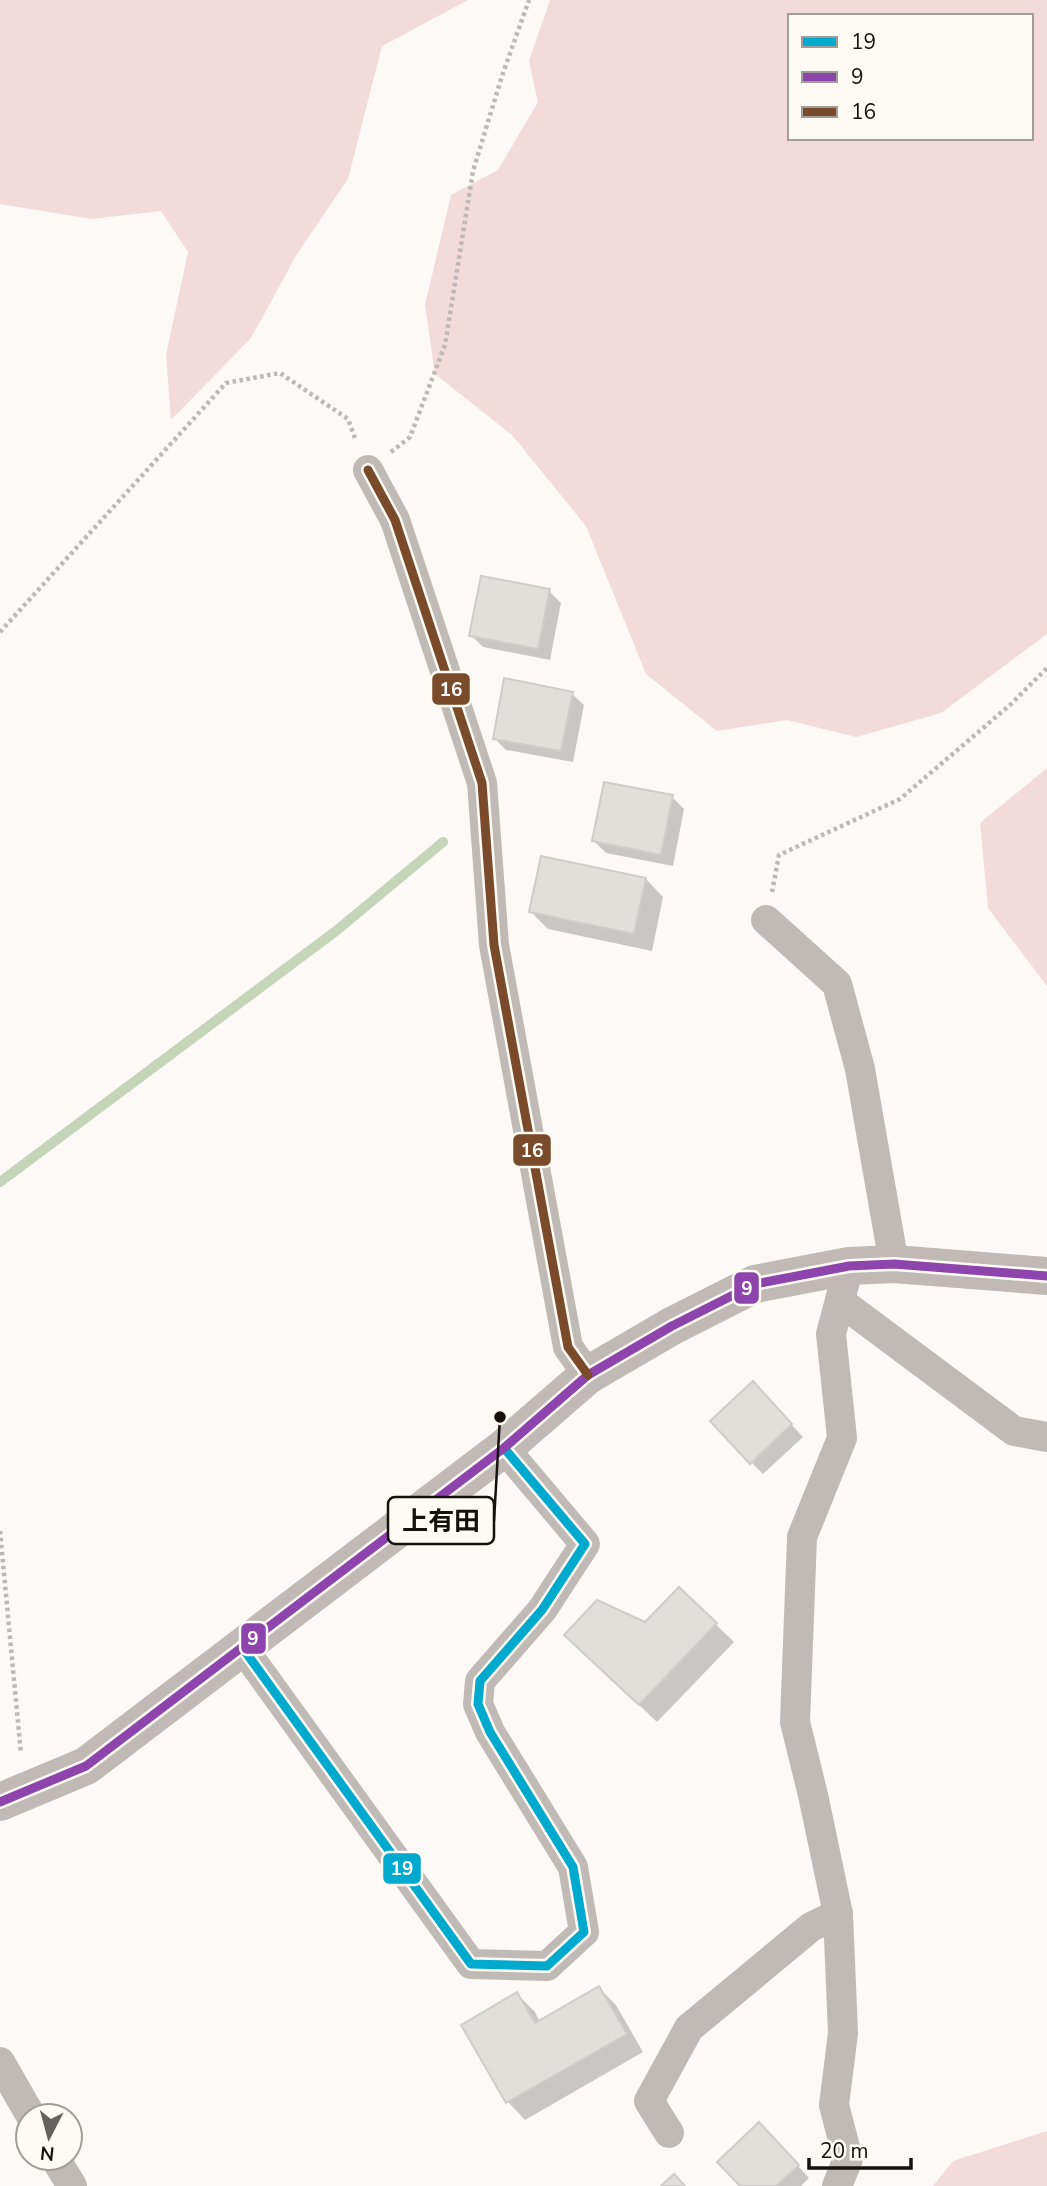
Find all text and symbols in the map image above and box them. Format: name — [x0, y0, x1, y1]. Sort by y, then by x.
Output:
legend — [788, 14, 1033, 140]
text: 19 — [851, 28, 876, 56]
text: 9 — [851, 63, 864, 91]
text: 16 — [851, 98, 876, 126]
line badge: 16 — [431, 672, 471, 706]
text: 16 — [440, 677, 462, 703]
line badge: 16 — [512, 1133, 552, 1167]
text: 16 — [521, 1138, 543, 1164]
line badge: 9 — [733, 1271, 760, 1305]
text: 9 — [741, 1276, 753, 1302]
callout: 上有田 — [388, 1497, 494, 1544]
text: 上有田 — [402, 1504, 480, 1539]
line badge: 9 — [240, 1622, 267, 1655]
text: 9 — [247, 1626, 259, 1652]
line badge: 19 — [382, 1852, 422, 1885]
text: 19 — [391, 1856, 413, 1882]
north arrow — [14, 2102, 84, 2172]
scale bar — [809, 2126, 911, 2170]
text: 20 m — [820, 2137, 869, 2165]
text: N — [39, 2139, 56, 2167]

